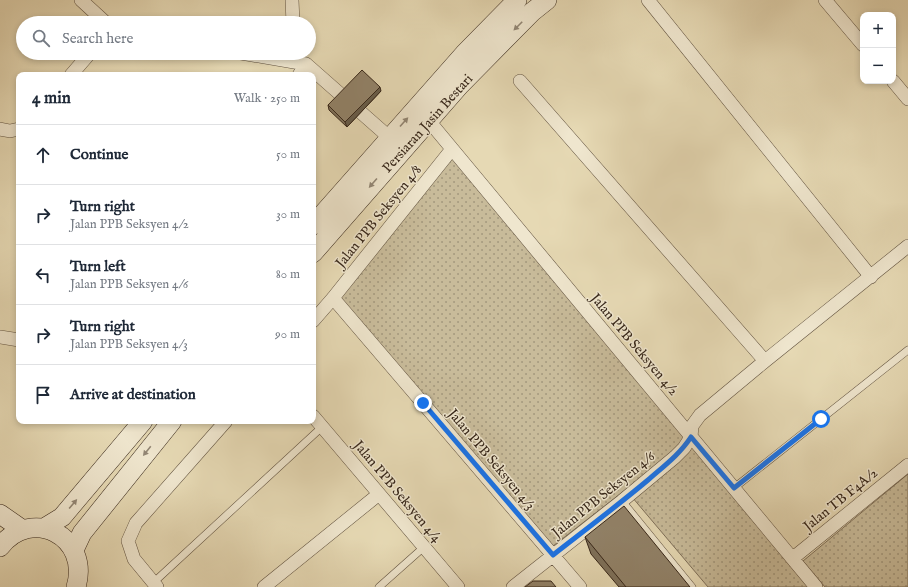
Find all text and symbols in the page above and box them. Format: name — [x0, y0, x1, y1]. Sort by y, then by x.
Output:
map controls — [860, 12, 896, 84]
button: + — [860, 12, 896, 48]
search box — [16, 16, 316, 60]
one-way arrow — [514, 21, 523, 31]
icon: search — [30, 27, 52, 49]
text: Search here — [62, 29, 133, 48]
button: − — [860, 48, 896, 84]
street label: Persiaran Jasin Bestari — [379, 70, 477, 177]
text: 4 min — [32, 88, 71, 109]
text: Walk · 250 m — [234, 90, 300, 107]
one-way arrow — [399, 117, 408, 127]
icon: ahead — [32, 144, 54, 166]
text: Continue — [70, 145, 128, 164]
text: 50 m — [276, 146, 300, 163]
street label: Jalan PPB Seksyen 4/8 — [330, 162, 426, 273]
one-way arrow — [369, 178, 378, 189]
text: Turn right — [70, 197, 135, 216]
icon: right — [32, 204, 54, 226]
text: 30 m — [276, 206, 300, 223]
text: Jalan PPB Seksyen 4/2 — [70, 216, 189, 233]
text: Turn left — [70, 257, 126, 276]
icon: left — [32, 264, 54, 286]
text: 80 m — [276, 266, 300, 283]
text: Jalan PPB Seksyen 4/6 — [70, 276, 188, 293]
street label: Jalan PPB Seksyen 4/2 — [585, 288, 683, 400]
text: Turn right — [70, 317, 135, 336]
icon: right — [32, 324, 54, 346]
text: 90 m — [275, 326, 300, 343]
text: Jalan PPB Seksyen 4/3 — [70, 336, 188, 353]
icon: arrive — [32, 384, 54, 406]
text: Arrive at destination — [70, 385, 196, 404]
route end — [414, 394, 432, 412]
street label: Jalan PPB Seksyen 4/3 — [442, 404, 539, 514]
route start — [812, 410, 830, 428]
street label: Jalan PPB Seksyen 4/4 — [348, 435, 445, 547]
one-way arrow — [143, 446, 152, 457]
street label: Jalan PPB Seksyen 4/6 — [547, 447, 660, 543]
street label: Jalan TB F4A/2 — [798, 464, 882, 537]
one-way arrow — [69, 498, 78, 509]

